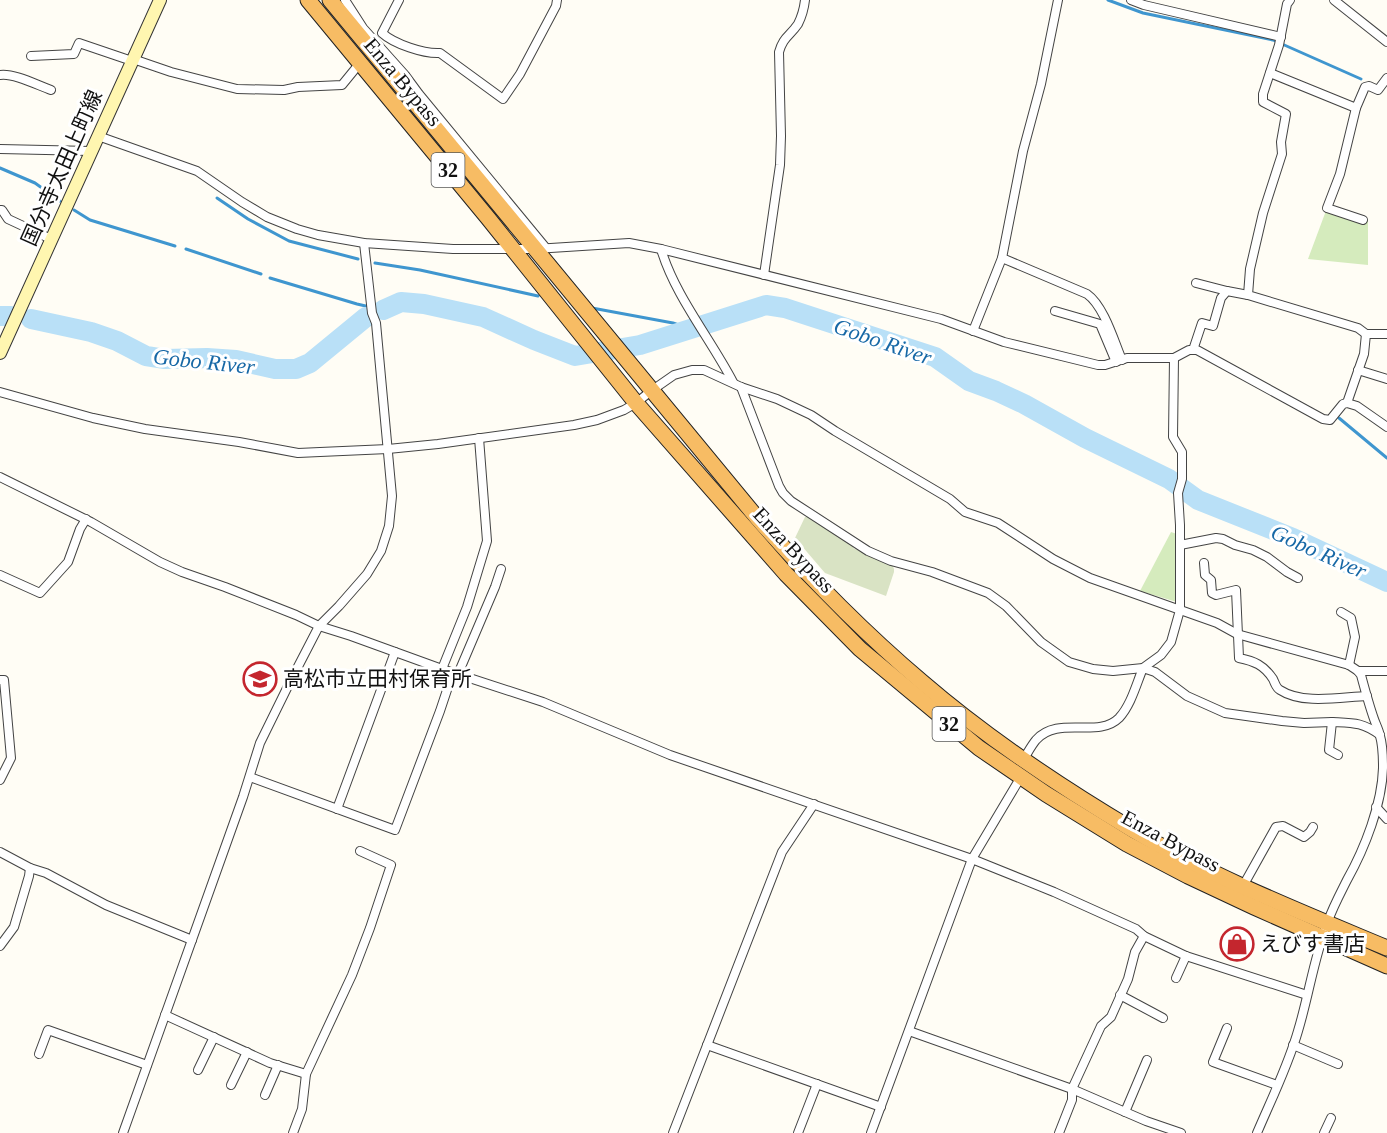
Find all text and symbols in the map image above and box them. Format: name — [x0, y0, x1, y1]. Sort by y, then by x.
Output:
street label: Enza Bypass — [359, 33, 447, 131]
street label: 国分寺太田上町線 — [17, 86, 107, 250]
road number: 32 — [432, 153, 464, 187]
water label: Gobo River — [831, 313, 936, 370]
water label: Gobo River — [152, 344, 256, 379]
street label: Enza Bypass — [748, 502, 840, 598]
water label: Gobo River — [1267, 519, 1371, 584]
school or university icon: 高松市立田村保育所 — [242, 661, 278, 697]
place label: 高松市立田村保育所 — [283, 667, 472, 691]
road number: 32 — [932, 707, 966, 741]
street label: Enza Bypass — [1118, 805, 1224, 877]
shop icon: えびす書店 — [1219, 926, 1255, 962]
place label: えびす書店 — [1260, 932, 1365, 956]

